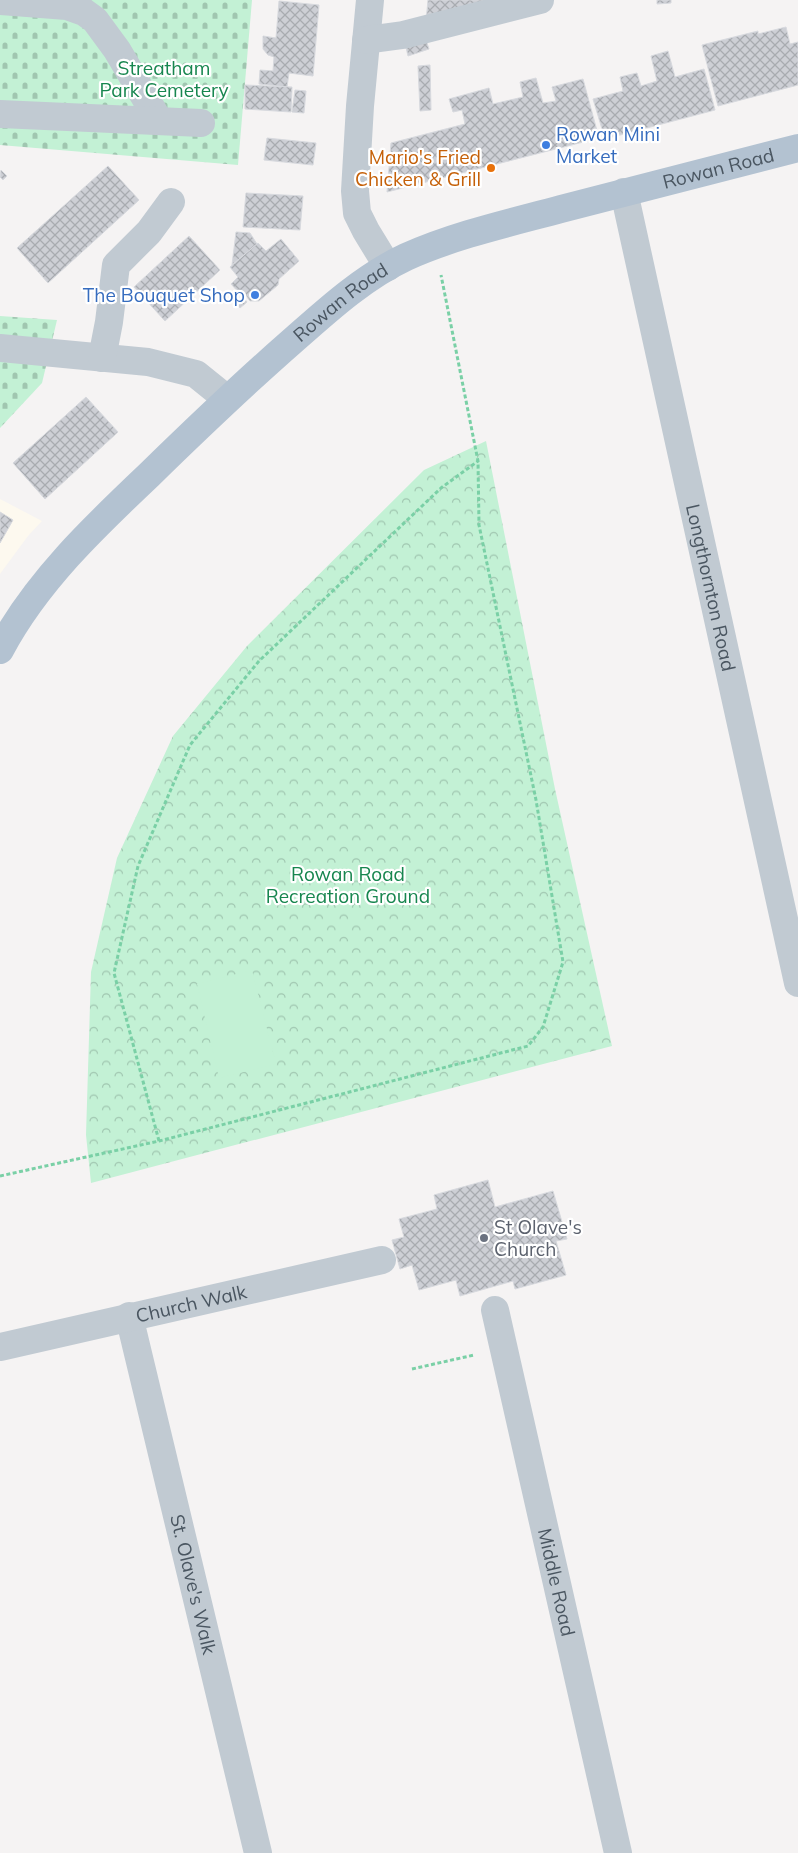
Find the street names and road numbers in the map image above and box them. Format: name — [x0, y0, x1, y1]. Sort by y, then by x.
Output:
street label: Rowan Road — [660, 143, 777, 194]
street label: Rowan Road — [288, 257, 392, 347]
street label: Longthornton Road — [681, 502, 741, 673]
street label: Church Walk — [133, 1279, 249, 1328]
street label: St. Olave's Walk — [165, 1512, 222, 1657]
street label: Middle Road — [533, 1526, 581, 1638]

